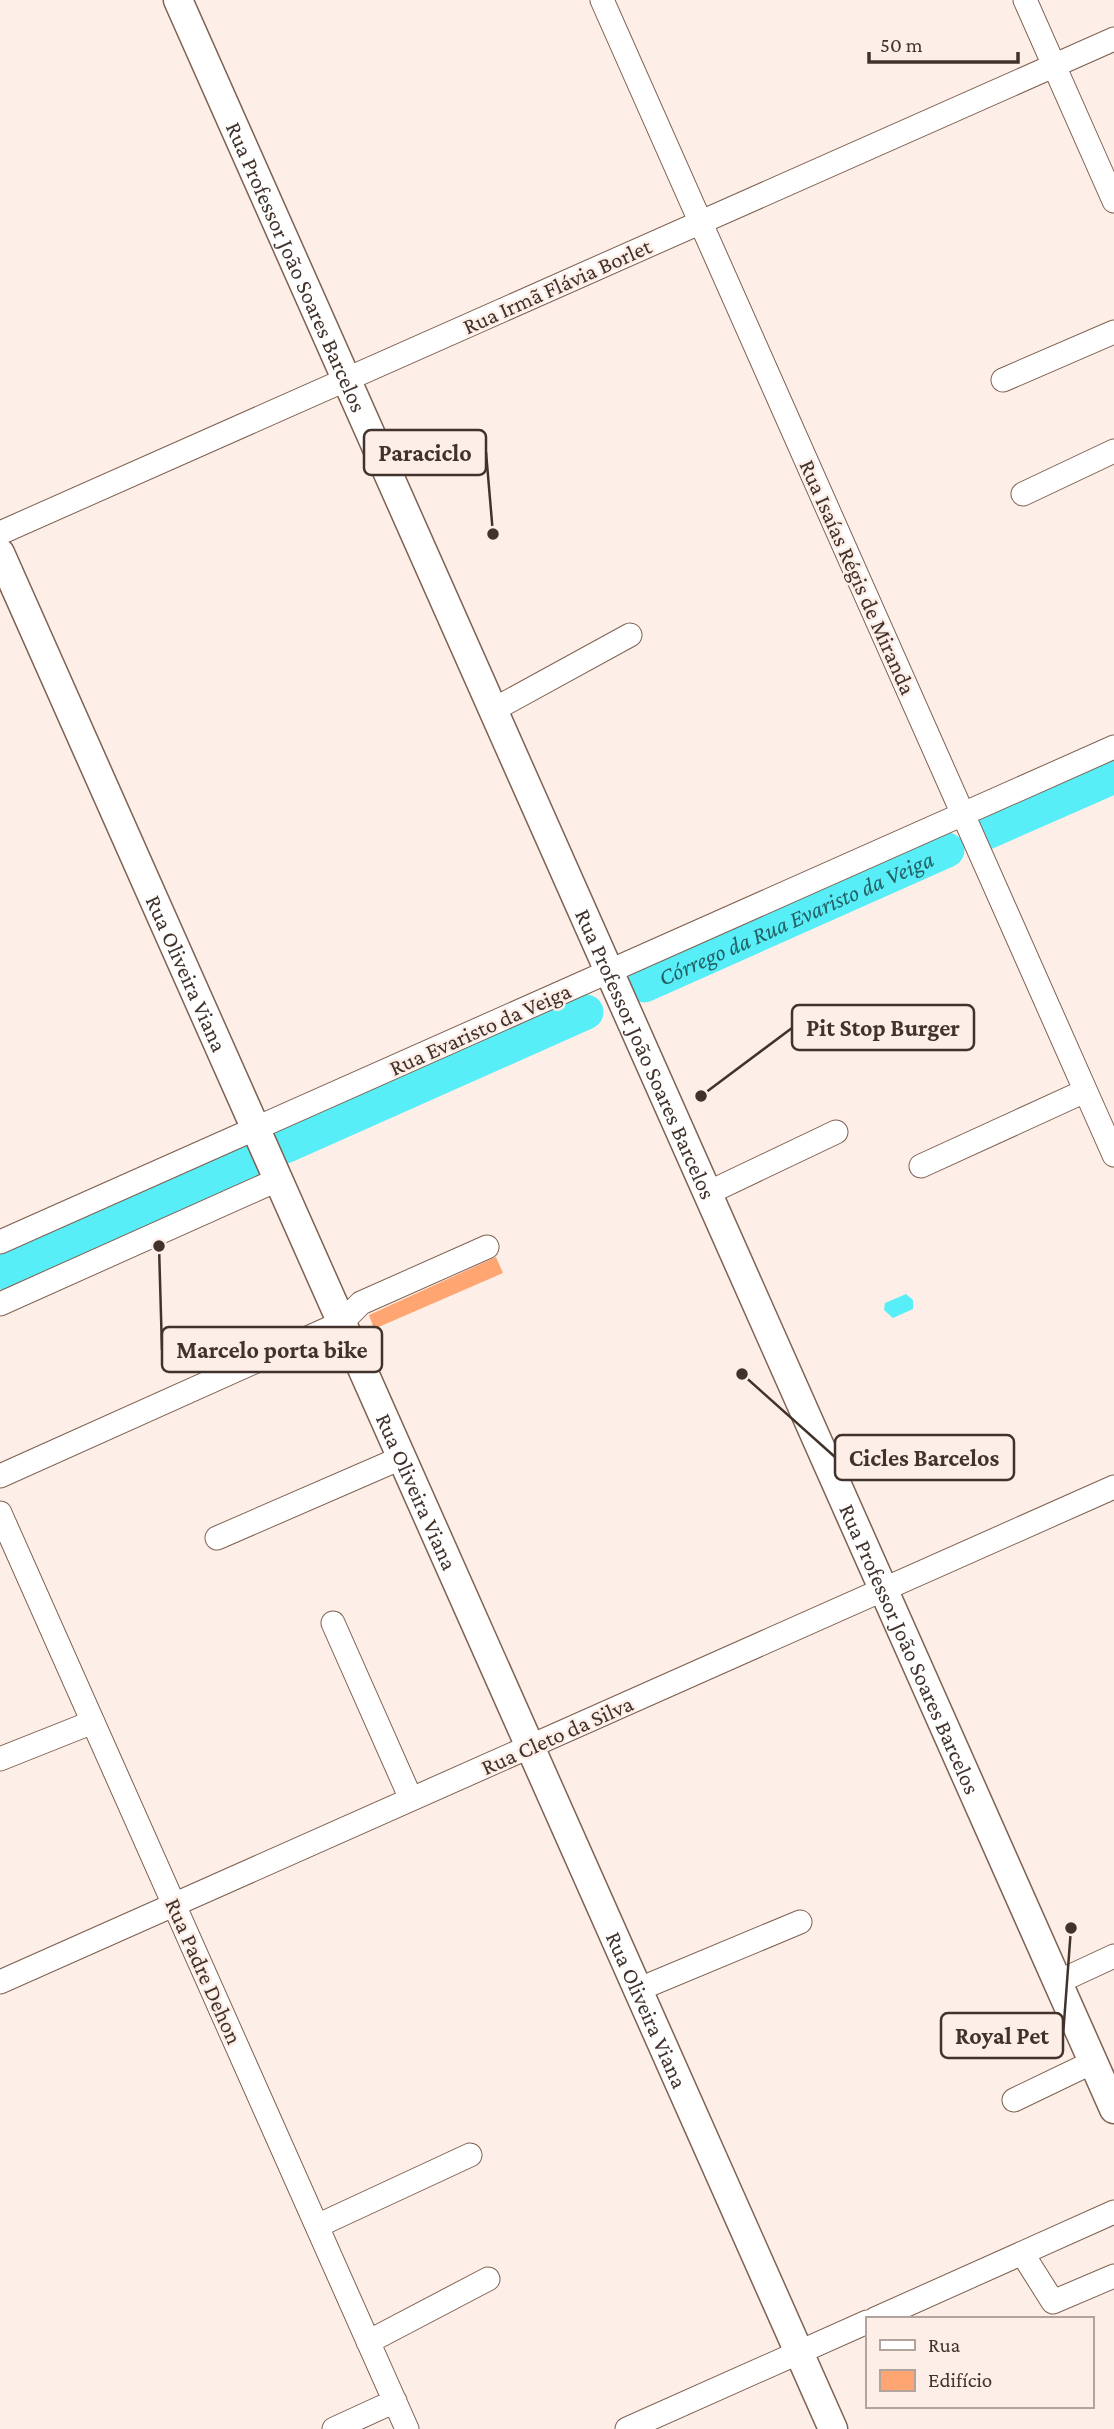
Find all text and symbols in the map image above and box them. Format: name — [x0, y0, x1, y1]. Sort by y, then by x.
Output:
scale bar — [869, 21, 1018, 65]
text: 50 m — [880, 33, 923, 57]
street label: Rua Professor João Soares Barcelos — [221, 118, 372, 416]
street label: Rua Irmã Flávia Borlet — [459, 233, 656, 339]
callout: Paraciclo — [364, 430, 486, 475]
text: Paraciclo — [378, 439, 472, 466]
street label: Rua Isaías Régis de Miranda — [794, 455, 922, 699]
water label: Córrego da Rua Evaristo da Veiga — [654, 844, 937, 990]
street label: Rua Oliveira Viana — [141, 891, 233, 1056]
street label: Rua Professor João Soares Barcelos — [570, 905, 721, 1203]
street label: Rua Evaristo da Veiga — [385, 977, 575, 1081]
callout: Pit Stop Burger — [792, 1005, 974, 1050]
text: Pit Stop Burger — [806, 1014, 960, 1041]
callout: Marcelo porta bike — [162, 1327, 382, 1372]
text: Marcelo porta bike — [176, 1336, 368, 1363]
street label: Rua Oliveira Viana — [371, 1409, 463, 1574]
callout: Cicles Barcelos — [835, 1435, 1014, 1480]
text: Cicles Barcelos — [849, 1444, 999, 1471]
street label: Rua Professor João Soares Barcelos — [834, 1500, 986, 1798]
street label: Rua Cleto da Silva — [477, 1690, 637, 1780]
street label: Rua Padre Dehon — [160, 1894, 248, 2048]
street label: Rua Oliveira Viana — [601, 1927, 693, 2093]
callout: Royal Pet — [941, 2013, 1063, 2058]
text: Royal Pet — [955, 2022, 1049, 2049]
legend — [866, 2317, 1093, 2408]
text: Rua — [928, 2333, 961, 2357]
text: Edifício — [928, 2368, 992, 2392]

